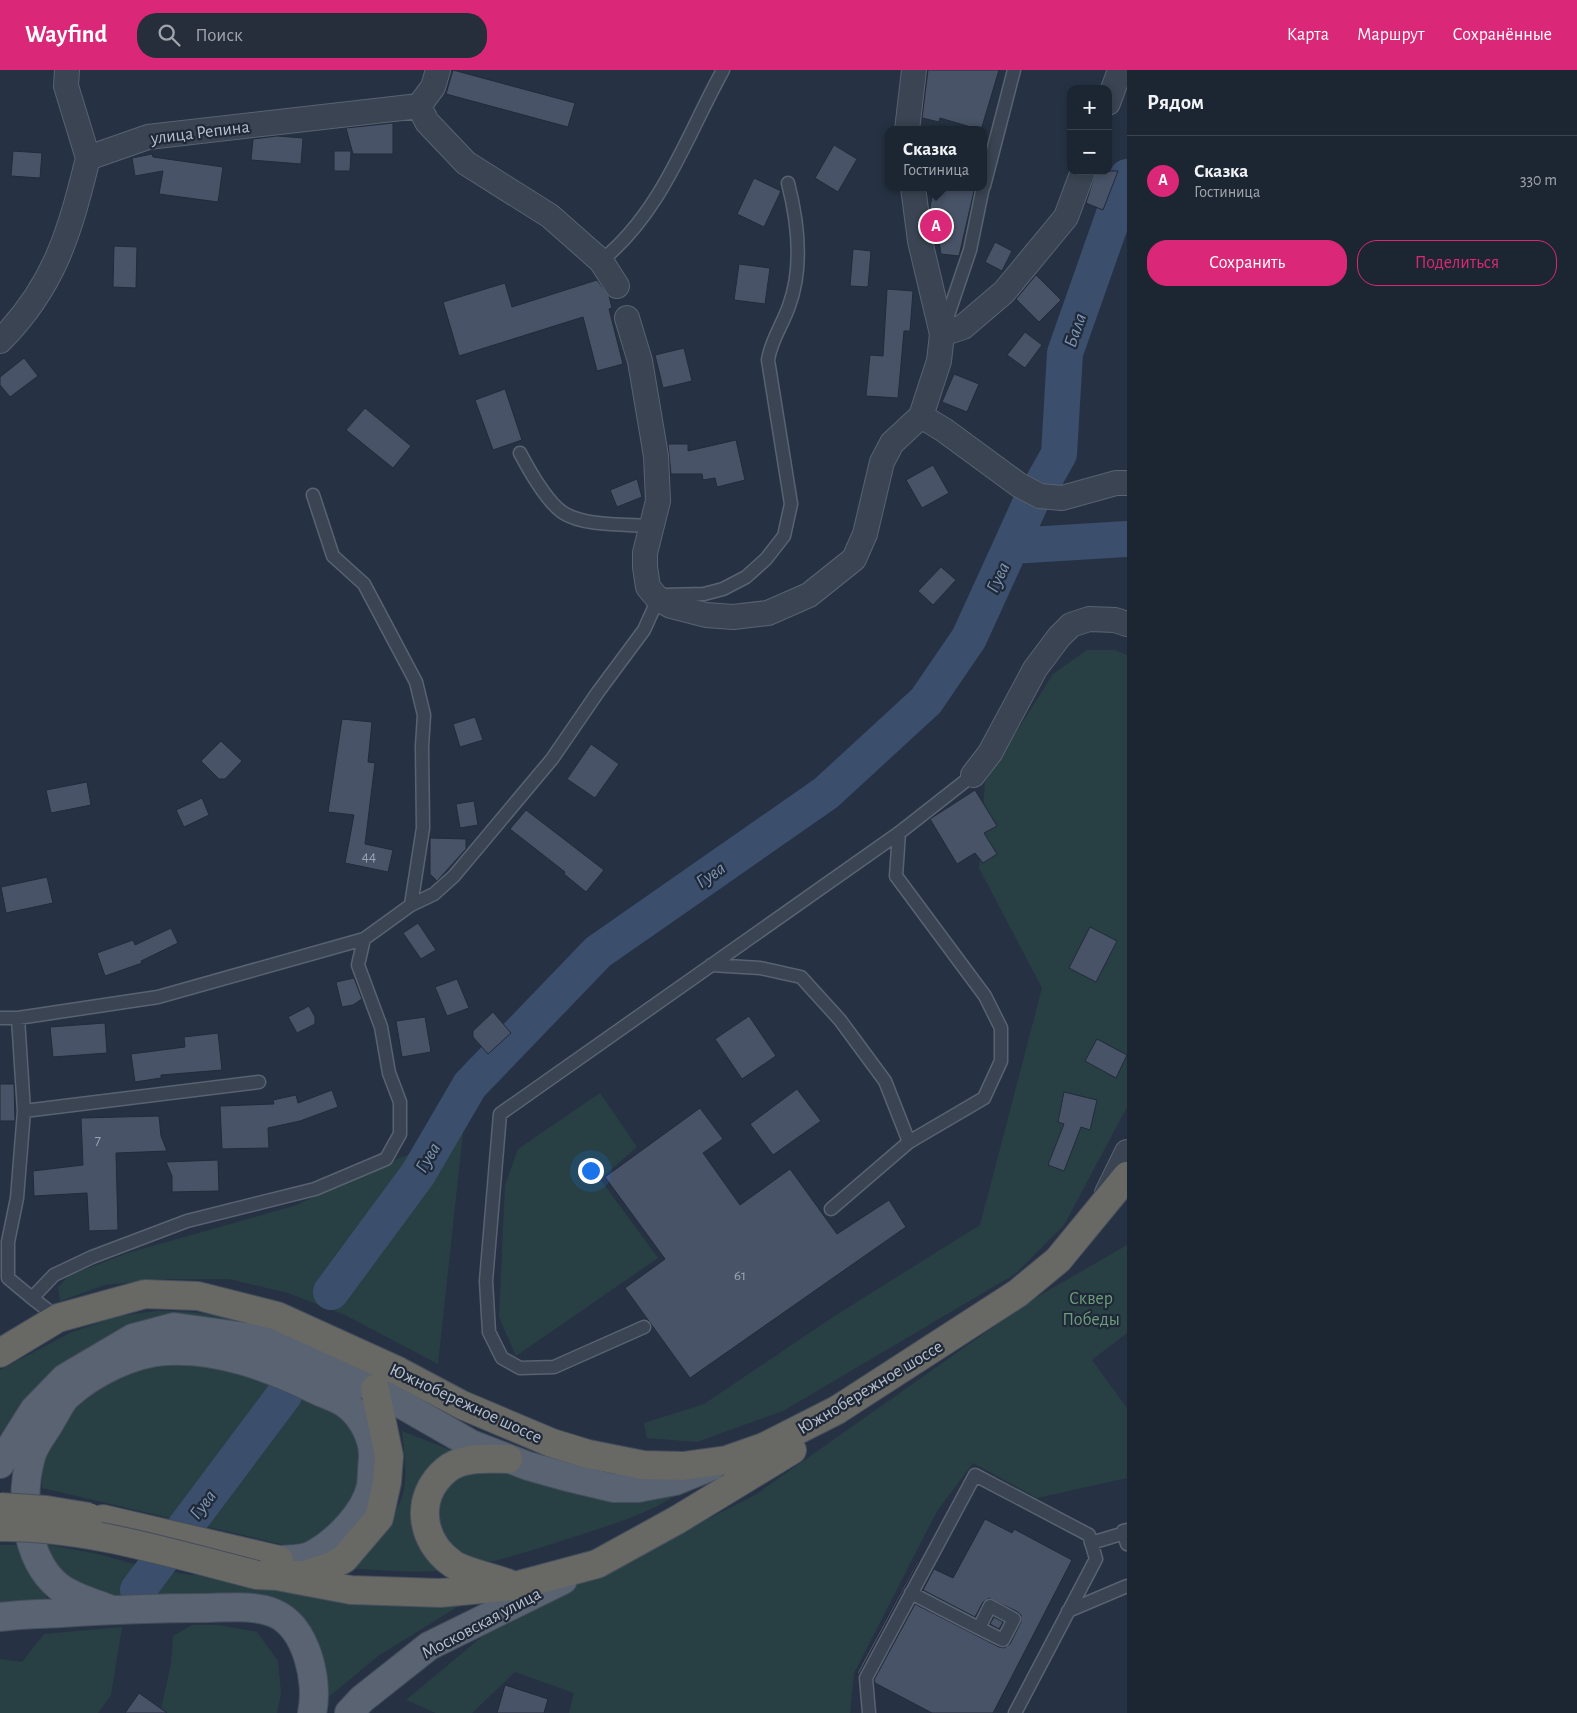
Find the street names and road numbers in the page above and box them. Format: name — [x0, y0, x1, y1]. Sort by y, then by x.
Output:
street label: улица Репина — [149, 118, 251, 148]
street label: Южнобережное шоссе — [794, 1337, 946, 1438]
street label: Южнобережное шоссе — [387, 1360, 545, 1447]
street label: Московская улица — [419, 1585, 544, 1663]

